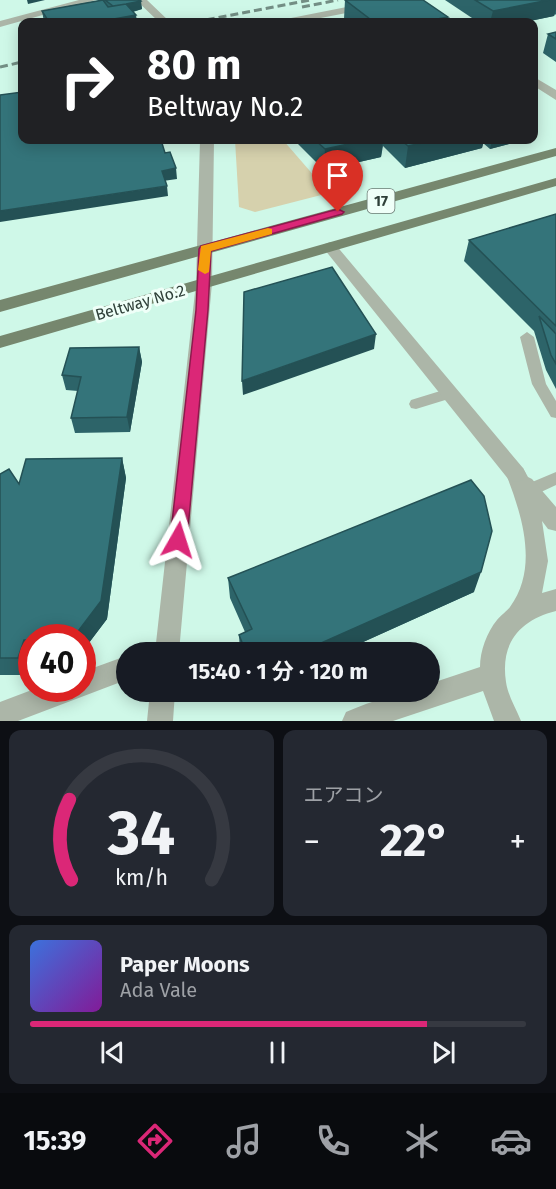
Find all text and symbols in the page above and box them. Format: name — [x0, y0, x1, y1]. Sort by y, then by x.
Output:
text: 80 m — [147, 40, 241, 90]
icon: right — [48, 42, 126, 120]
text: Beltway No.2 — [147, 91, 303, 123]
pin — [312, 150, 363, 212]
icon: arrive — [321, 159, 354, 192]
road number: 17 — [368, 189, 394, 213]
street label: Beltway No.2 — [93, 281, 187, 324]
position arrow — [146, 508, 210, 572]
speed limit sign: 40 — [18, 624, 96, 702]
text: 15:40 · 1 分 · 120 m — [188, 658, 368, 685]
text: エアコン — [304, 783, 384, 807]
text: 34 — [106, 796, 175, 871]
text: 22° — [380, 814, 450, 868]
text: − — [304, 822, 320, 862]
text: + — [510, 822, 526, 862]
text: km/h — [115, 865, 168, 891]
text: Paper Moons — [120, 951, 250, 978]
text: Ada Vale — [120, 978, 197, 1002]
icon: previous — [96, 1036, 129, 1069]
icon: pause — [261, 1036, 294, 1069]
icon: next — [427, 1036, 460, 1069]
icon: directions — [134, 1120, 176, 1162]
icon: music — [223, 1120, 265, 1162]
icon: phone — [312, 1120, 354, 1162]
icon: climate — [401, 1120, 443, 1162]
icon: car — [490, 1120, 532, 1162]
text: 15:39 — [24, 1125, 86, 1157]

